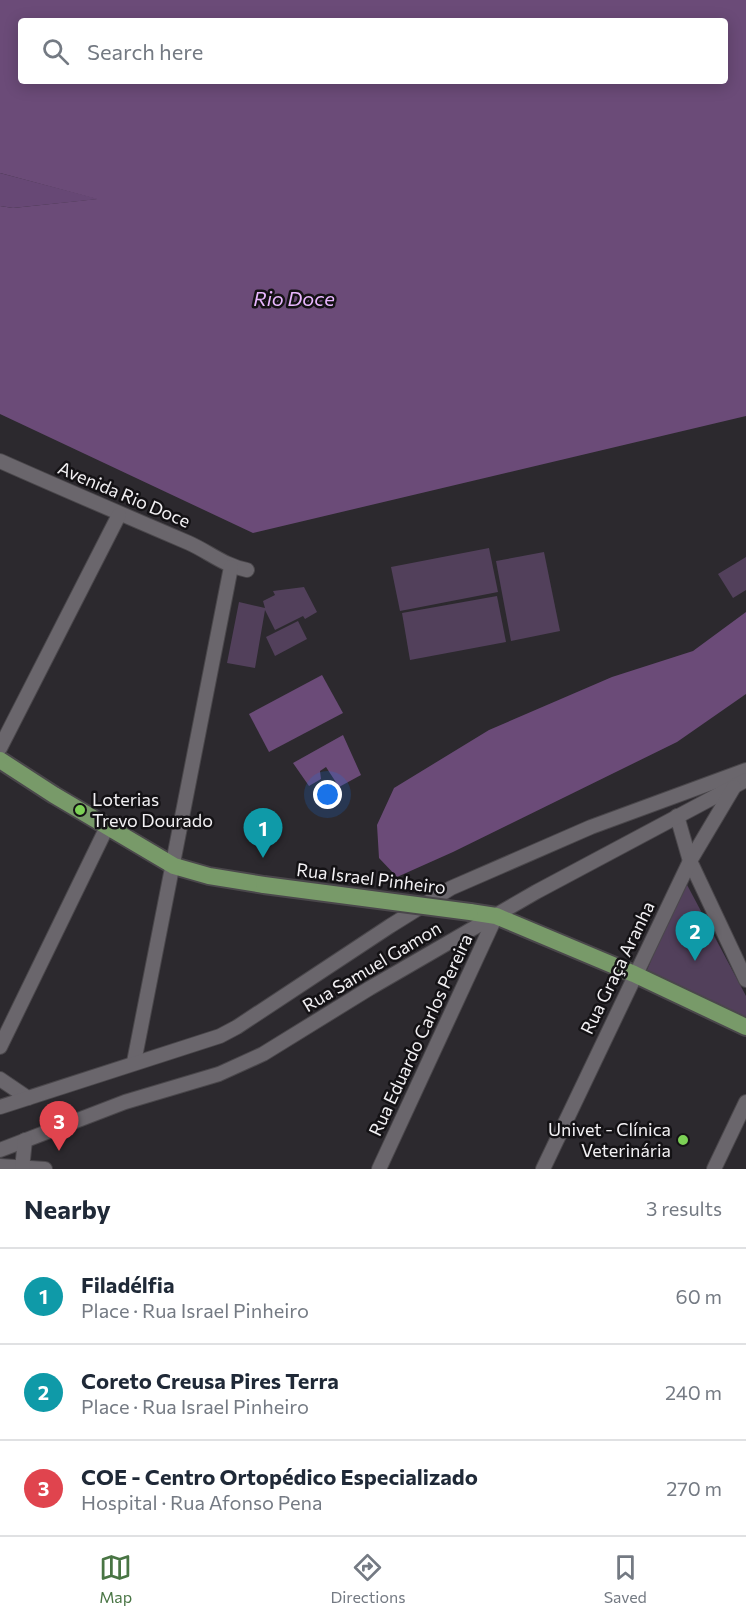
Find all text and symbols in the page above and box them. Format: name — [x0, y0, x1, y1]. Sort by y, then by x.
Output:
search box — [18, 18, 728, 84]
icon: search — [39, 35, 72, 68]
text: Search here — [87, 38, 203, 65]
water label: Rio Doce — [253, 286, 335, 310]
street label: Avenida Rio Doce — [55, 456, 194, 532]
your location — [313, 780, 342, 809]
place label: Loterias Trevo Dourado — [92, 788, 213, 831]
marker: Loterias Trevo Dourado — [73, 803, 87, 817]
pin: 1 — [244, 808, 282, 858]
street label: Rua Israel Pinheiro — [295, 858, 447, 898]
street label: Rua Graça Aranha — [575, 898, 659, 1038]
pin: 2 — [676, 912, 714, 961]
street label: Rua Samuel Gamon — [298, 916, 445, 1016]
street label: Rua Eduardo Carlos Pereira — [364, 930, 477, 1139]
pin: 3 — [40, 1102, 78, 1151]
place label: Univet - Clínica Veterinária — [548, 1118, 671, 1161]
marker: Univet - Clínica Veterinária — [676, 1133, 690, 1147]
text: Nearby — [24, 1193, 111, 1224]
text: 3 results — [646, 1196, 722, 1220]
text: Filadélfia — [81, 1271, 175, 1298]
text: 1 — [39, 1284, 48, 1308]
text: 60 m — [676, 1284, 722, 1308]
text: Place · Rua Israel Pinheiro — [81, 1298, 309, 1322]
text: Coreto Creusa Pires Terra — [81, 1367, 339, 1394]
text: 2 — [38, 1380, 49, 1404]
text: 240 m — [665, 1380, 722, 1404]
text: Place · Rua Israel Pinheiro — [81, 1394, 309, 1418]
text: COE - Centro Ortopédico Especializado — [81, 1463, 478, 1490]
text: 3 — [38, 1476, 49, 1500]
text: 270 m — [666, 1476, 722, 1500]
text: Hospital · Rua Afonso Pena — [81, 1490, 322, 1514]
tab: Map — [99, 1551, 132, 1606]
tab: Directions — [330, 1551, 405, 1606]
tab: Saved — [604, 1551, 647, 1606]

